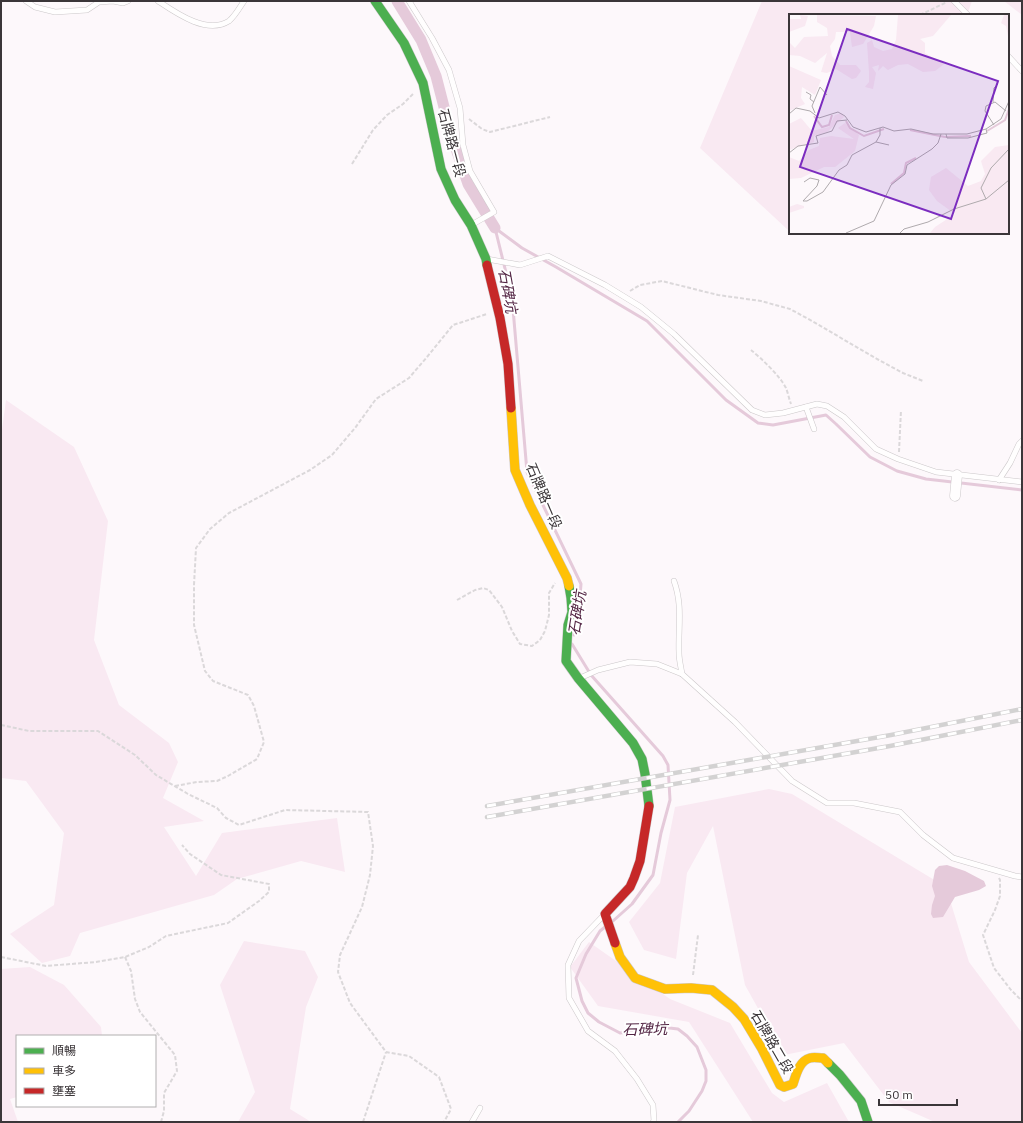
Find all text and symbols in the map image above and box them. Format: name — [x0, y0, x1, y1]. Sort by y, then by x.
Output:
inset map — [789, 14, 1009, 234]
street label: 石牌路一段 — [434, 107, 470, 179]
water label: 石碑坑 — [495, 267, 522, 317]
street label: 石牌路一段 — [522, 460, 566, 532]
water label: 石碑坑 — [564, 587, 590, 637]
street label: 石牌路二段 — [747, 1007, 797, 1077]
water label: 石碑坑 — [622, 1019, 670, 1039]
legend — [16, 1035, 156, 1107]
text: 順暢 — [52, 1043, 76, 1058]
text: 車多 — [52, 1063, 76, 1078]
scale bar — [879, 1081, 957, 1107]
text: 壅塞 — [52, 1083, 76, 1098]
text: 50 m — [885, 1087, 913, 1102]

